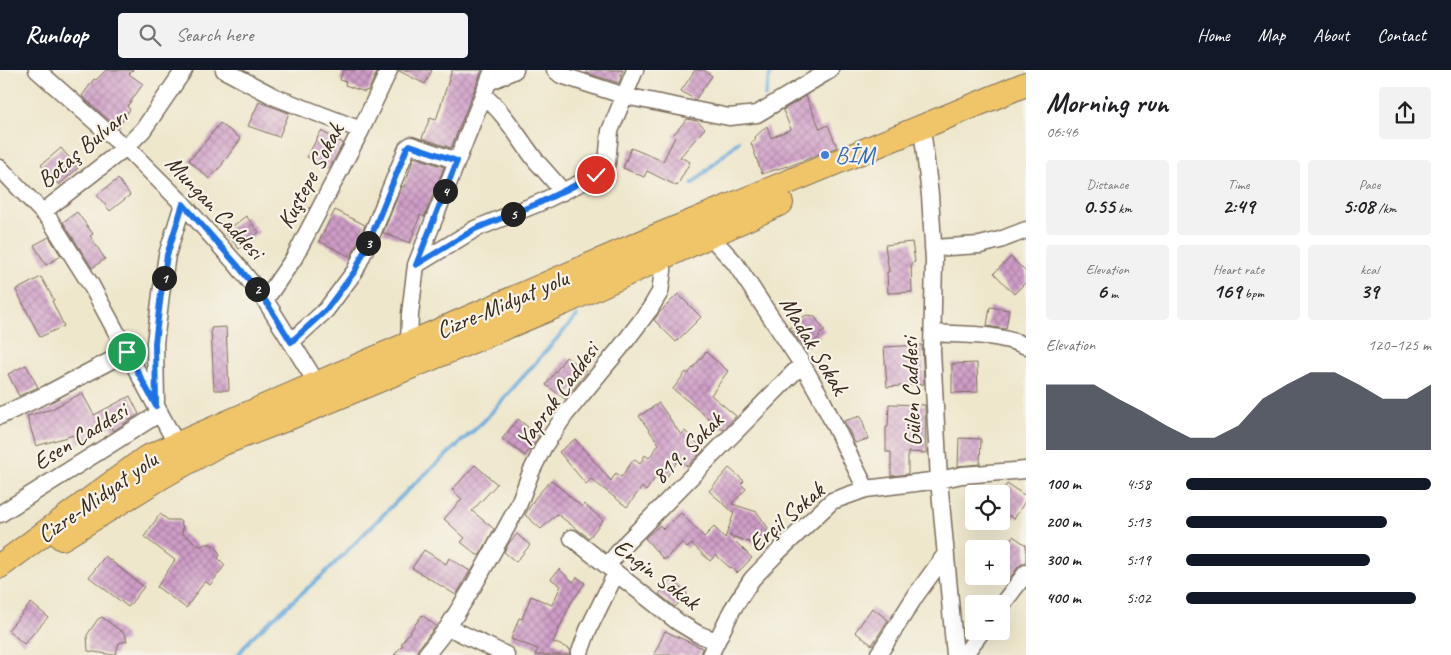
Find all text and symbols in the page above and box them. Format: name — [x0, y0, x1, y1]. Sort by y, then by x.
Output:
search box — [118, 13, 468, 58]
text: Runloop — [25, 20, 88, 50]
icon: search — [136, 21, 164, 49]
text: Search here — [176, 23, 253, 47]
text: Home — [1197, 24, 1230, 46]
text: Map — [1258, 24, 1285, 46]
text: About — [1313, 24, 1349, 46]
text: Contact — [1377, 24, 1426, 46]
text: Morning run — [1046, 85, 1168, 120]
button: share — [1379, 87, 1431, 139]
street label: Botaş Bulvarı — [31, 101, 134, 194]
street label: Kuştepe Sokak — [270, 117, 351, 233]
text: 06:46 — [1046, 122, 1078, 142]
place label: BİM — [835, 140, 877, 170]
street label: Mungan Caddesi — [159, 149, 273, 267]
marker: BİM — [819, 149, 831, 161]
pin — [575, 154, 617, 196]
icon: check — [582, 161, 610, 189]
text: Distance — [1087, 176, 1128, 193]
text: Time — [1228, 176, 1249, 193]
text: Pace — [1359, 176, 1380, 193]
pin: 4 — [432, 178, 458, 204]
text: 4 — [442, 183, 449, 200]
text: 0.55 — [1083, 193, 1115, 219]
text: 2:49 — [1222, 193, 1255, 219]
text: 5:08 — [1343, 193, 1375, 219]
text: km — [1115, 200, 1132, 217]
text: /km — [1375, 200, 1396, 217]
pin: 5 — [500, 202, 526, 226]
text: 5 — [510, 206, 517, 223]
pin: 3 — [356, 230, 380, 256]
text: 3 — [365, 235, 372, 252]
text: Elevation — [1086, 261, 1129, 278]
text: Heart rate — [1213, 261, 1264, 278]
text: kcal — [1360, 261, 1379, 278]
street label: Cizre-Midyat yolu — [432, 262, 574, 345]
pin: 1 — [152, 266, 176, 290]
text: 1 — [161, 270, 168, 287]
pin: 2 — [244, 276, 270, 302]
text: 6 — [1097, 278, 1107, 304]
text: 169 — [1213, 278, 1241, 304]
text: 39 — [1360, 278, 1379, 304]
text: 2 — [254, 281, 261, 298]
text: m — [1107, 285, 1118, 302]
text: bpm — [1241, 285, 1264, 302]
street label: Madak Sokak — [773, 290, 856, 402]
pin — [106, 331, 148, 373]
street label: Yaprak Caddesi — [509, 334, 607, 454]
street label: Gülen Caddesi — [894, 334, 928, 447]
text: Elevation — [1046, 335, 1095, 355]
text: 120–125 m — [1368, 335, 1431, 355]
icon: arrive — [113, 338, 141, 366]
street label: Esen Caddesi — [27, 394, 135, 477]
street label: 819. Sokak — [645, 404, 731, 490]
street label: Cizre-Midyat yolu — [31, 443, 165, 550]
street label: Erçil Sokak — [742, 474, 832, 558]
text: 100 m — [1046, 474, 1081, 494]
text: 4:58 — [1126, 474, 1151, 494]
map controls — [965, 485, 1010, 640]
button: locate — [965, 485, 1010, 530]
text: 200 m — [1046, 512, 1081, 532]
text: 5:13 — [1126, 512, 1151, 532]
street label: Engin Sokak — [608, 532, 708, 618]
button: + — [965, 540, 1010, 585]
text: 300 m — [1046, 550, 1081, 570]
text: 5:19 — [1126, 550, 1151, 570]
text: 400 m — [1046, 588, 1081, 608]
text: 5:02 — [1126, 588, 1151, 608]
button: − — [965, 595, 1010, 640]

